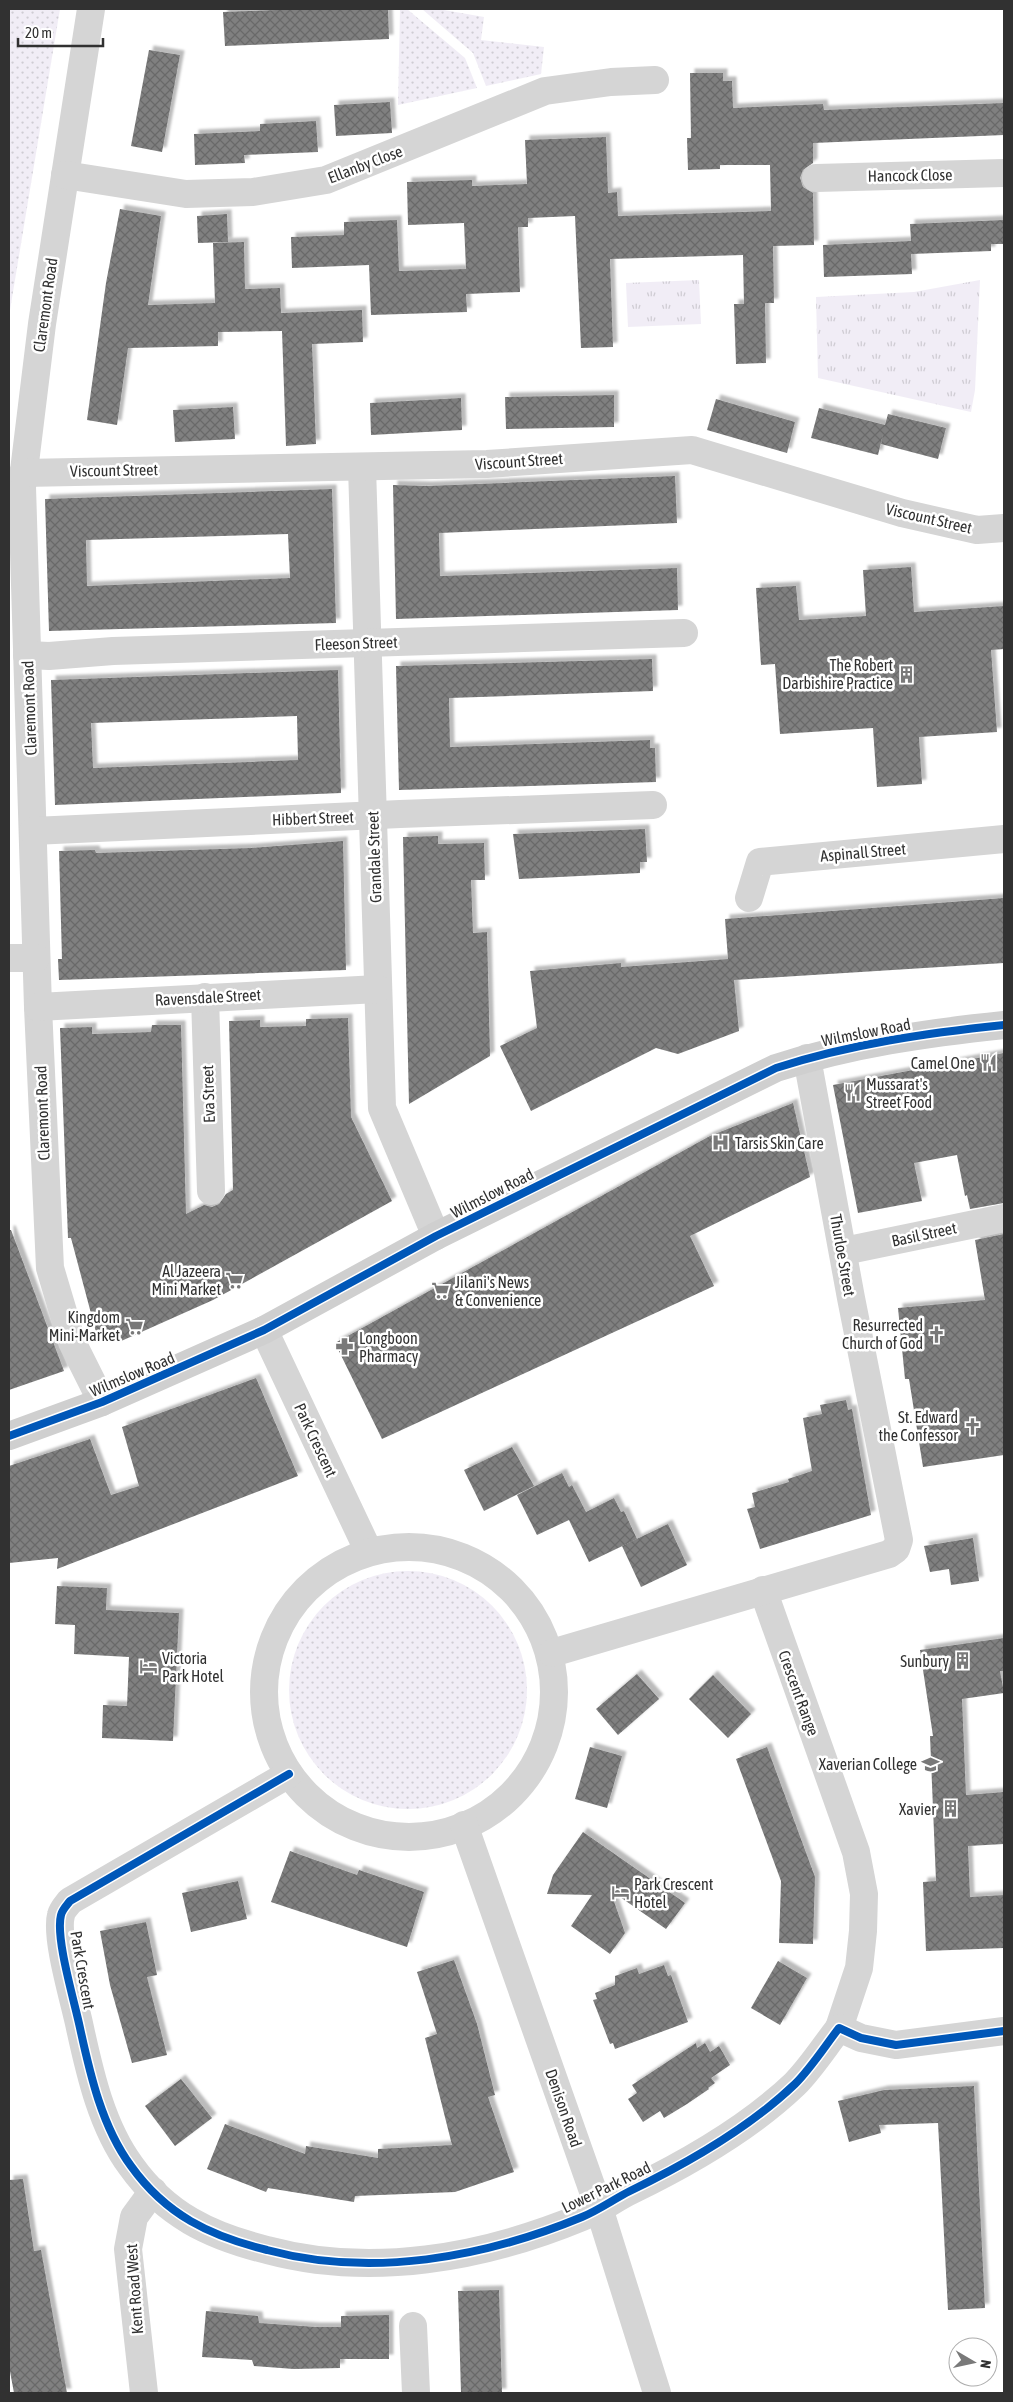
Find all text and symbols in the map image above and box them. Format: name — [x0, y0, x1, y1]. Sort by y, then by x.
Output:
scale bar — [18, 15, 102, 47]
text: 20 m — [25, 24, 52, 41]
street label: Ellanby Close — [325, 142, 405, 187]
street label: Hancock Close — [867, 165, 953, 185]
street label: Claremont Road — [29, 257, 61, 353]
street label: Viscount Street — [474, 449, 564, 473]
street label: Viscount Street — [70, 460, 159, 480]
street label: Viscount Street — [884, 499, 974, 537]
street label: Fleeson Street — [314, 633, 398, 653]
place label: The Robert Darbishire Practice — [782, 656, 893, 692]
street label: Claremont Road — [18, 660, 40, 756]
building icon: The Robert Darbishire Practice — [897, 664, 917, 684]
street label: Hibbert Street — [272, 808, 355, 828]
street label: Grandale Street — [363, 810, 385, 903]
street label: Aspinall Street — [820, 839, 907, 866]
street label: Ravensdale Street — [154, 985, 262, 1009]
street label: Wilmslow Road — [820, 1015, 912, 1049]
restaurant icon: Camel One — [979, 1053, 999, 1073]
place label: Camel One — [911, 1054, 975, 1072]
street label: Eva Street — [198, 1064, 218, 1123]
street label: Claremont Road — [31, 1065, 53, 1161]
place label: Mussarat's Street Food — [866, 1075, 932, 1111]
restaurant icon: Mussarat's Street Food — [842, 1083, 862, 1103]
hospital icon: Tarsis Skin Care — [711, 1133, 731, 1153]
place label: Tarsis Skin Care — [735, 1134, 824, 1152]
street label: Wilmslow Road — [448, 1164, 536, 1222]
street label: Thurloe Street — [827, 1213, 859, 1298]
street label: Basil Street — [890, 1218, 958, 1250]
place label: Al Jazeera Mini Market — [151, 1262, 221, 1298]
supermarket icon: Al Jazeera Mini Market — [225, 1270, 245, 1290]
place label: Jilani's News & Convenience — [455, 1273, 541, 1309]
supermarket icon: Jilani's News & Convenience — [431, 1281, 451, 1301]
place label: Kingdom Mini-Market — [49, 1308, 120, 1344]
supermarket icon: Kingdom Mini-Market — [124, 1316, 144, 1336]
place label: Resurrected Church of God — [842, 1316, 923, 1352]
church icon: Resurrected Church of God — [927, 1324, 947, 1344]
place label: Longboon Pharmacy — [359, 1329, 419, 1366]
pharmacy icon: Longboon Pharmacy — [335, 1337, 355, 1357]
street label: Wilmslow Road — [87, 1348, 177, 1400]
street label: Park Crescent — [291, 1400, 341, 1480]
place label: St. Edward the Confessor — [878, 1408, 958, 1444]
church icon: St. Edward the Confessor — [962, 1416, 982, 1436]
street label: Crescent Range — [774, 1648, 823, 1739]
place label: Victoria Park Hotel — [162, 1649, 224, 1685]
building icon: Sunbury — [953, 1651, 973, 1671]
place label: Sunbury — [900, 1652, 949, 1671]
hotel icon: Victoria Park Hotel — [138, 1657, 158, 1677]
school or university icon: Xaverian College — [921, 1754, 941, 1774]
place label: Xaverian College — [819, 1755, 917, 1774]
building icon: Xavier — [940, 1799, 960, 1819]
place label: Xavier — [899, 1800, 936, 1818]
place label: Park Crescent Hotel — [634, 1875, 714, 1911]
hotel icon: Park Crescent Hotel — [610, 1883, 630, 1903]
street label: Park Crescent — [67, 1929, 99, 2011]
street label: Denison Road — [542, 2067, 586, 2149]
street label: Lower Park Road — [559, 2158, 653, 2216]
street label: Kent Road West — [122, 2243, 146, 2335]
north arrow — [948, 2337, 998, 2387]
text: N — [977, 2359, 994, 2369]

